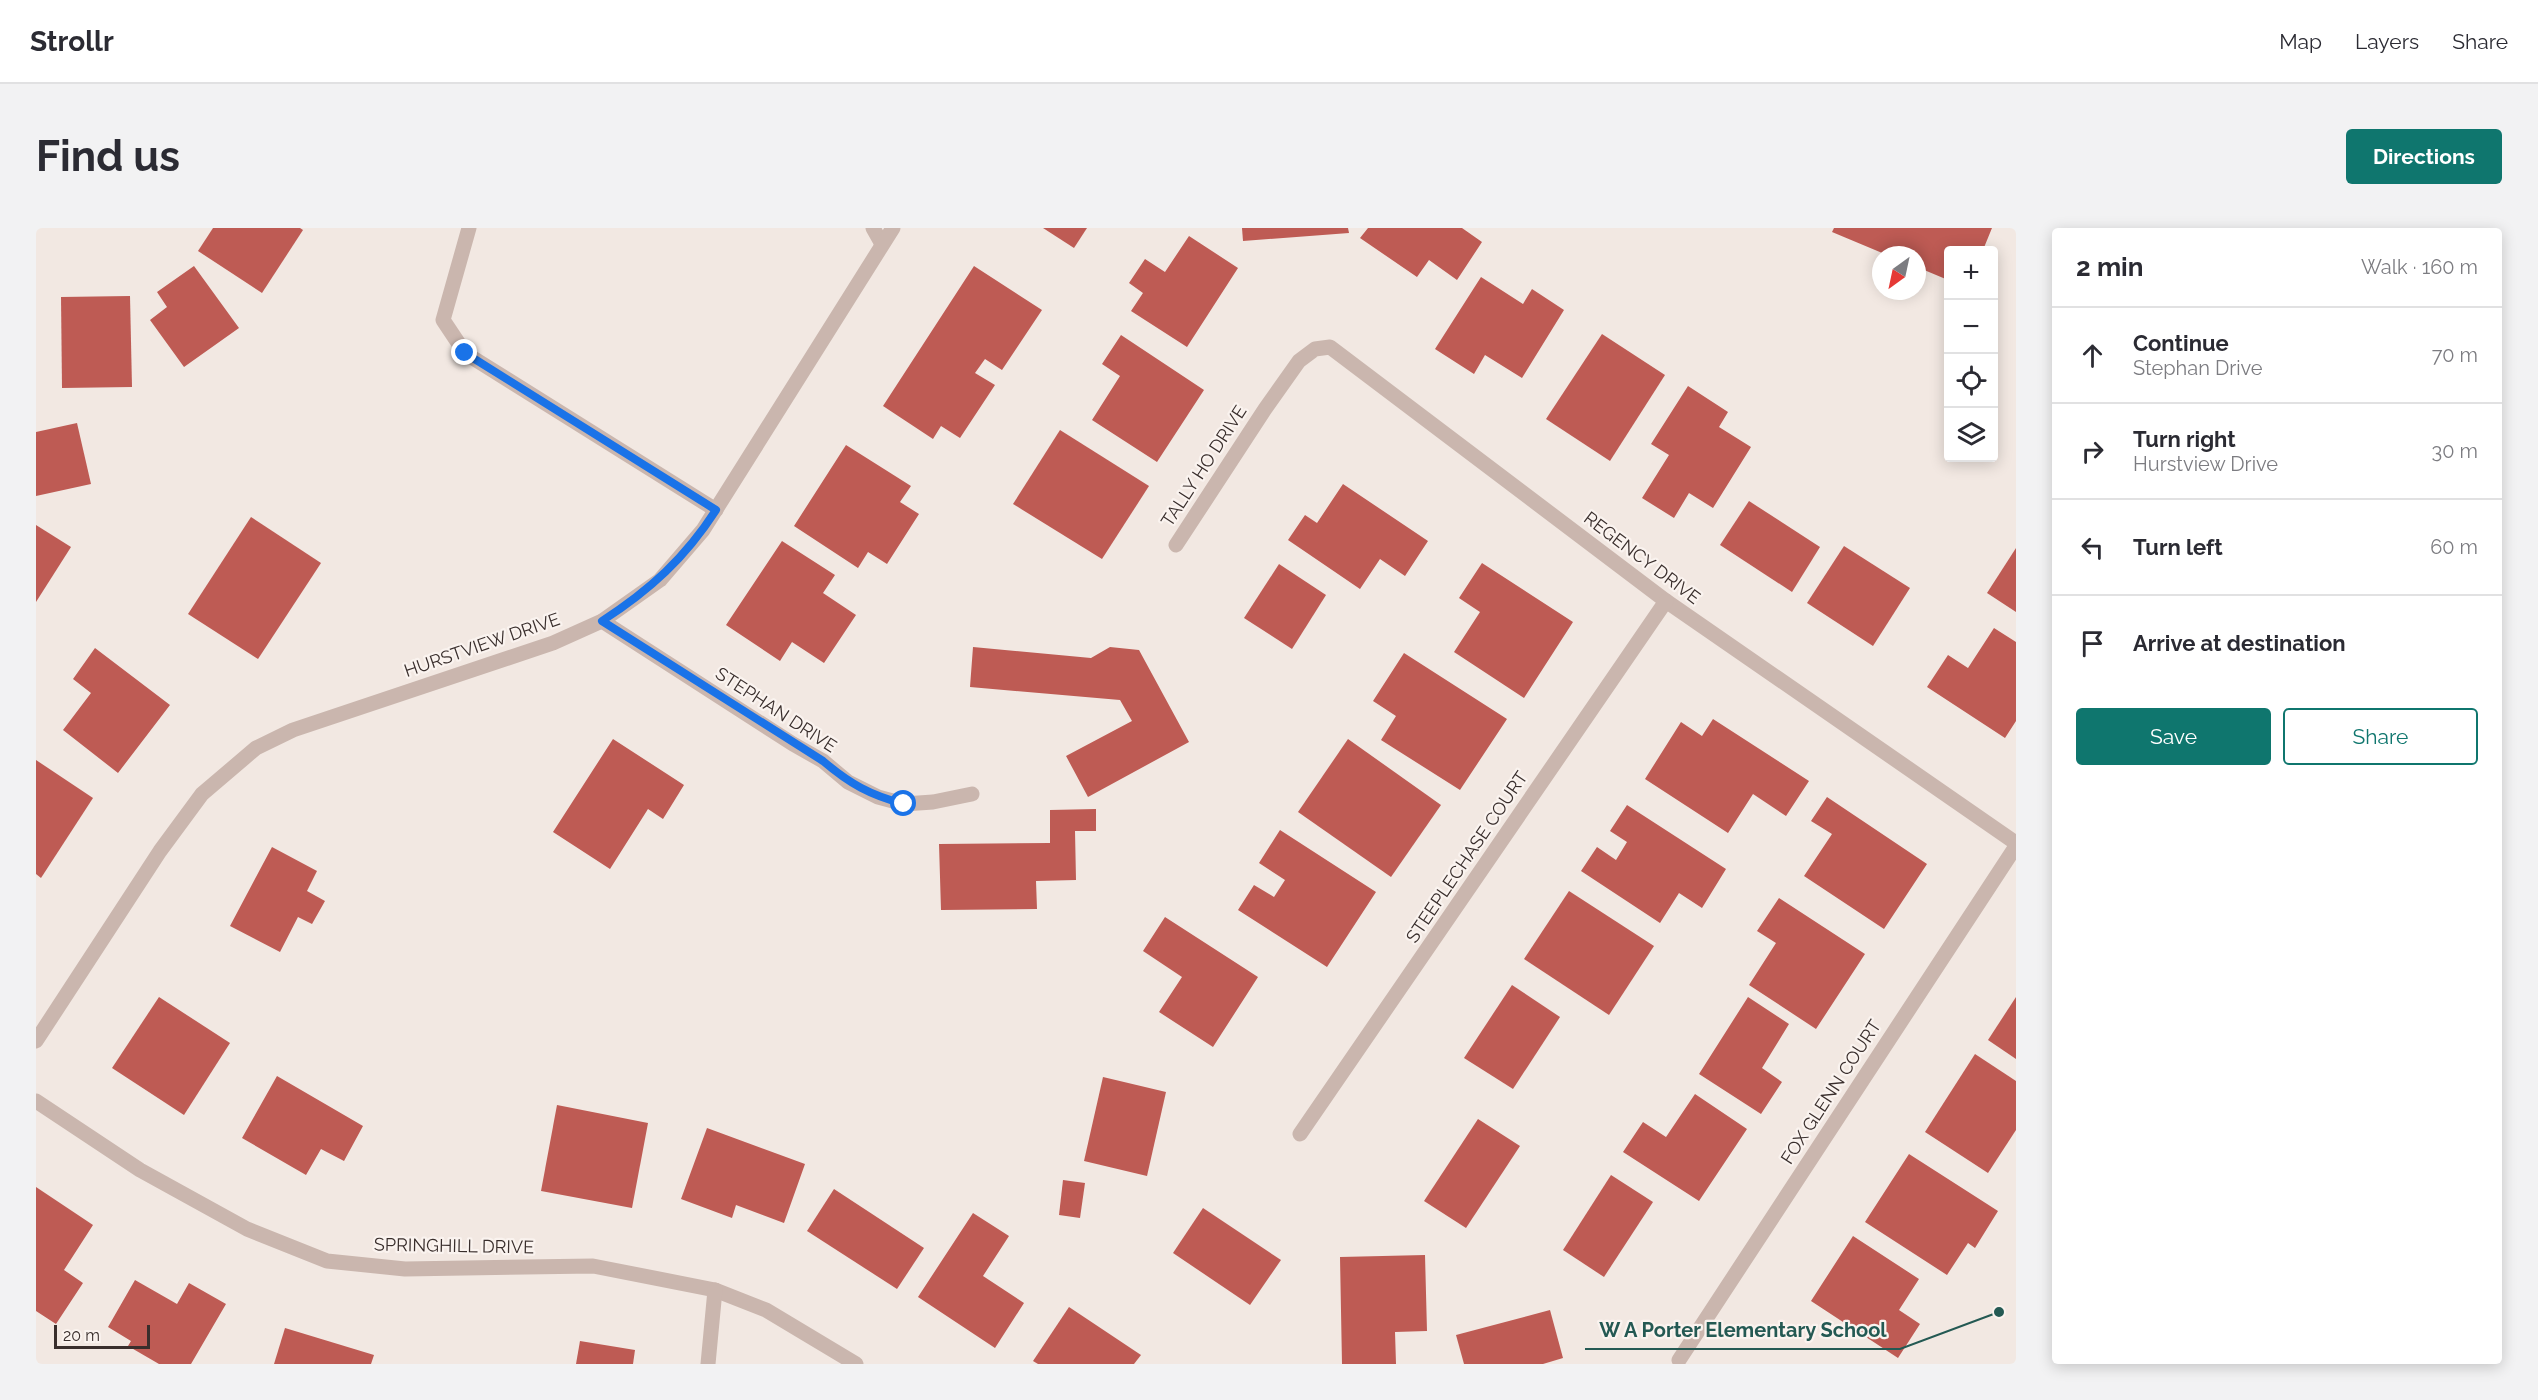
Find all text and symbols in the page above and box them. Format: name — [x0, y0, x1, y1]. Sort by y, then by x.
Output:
text: Strollr — [30, 25, 114, 58]
text: Map — [2279, 29, 2322, 54]
text: Layers — [2355, 29, 2419, 54]
text: Share — [2452, 29, 2508, 54]
button: Directions — [2346, 129, 2502, 184]
text: Find us — [36, 132, 180, 181]
north arrow — [1872, 246, 1926, 300]
map controls — [1944, 246, 1998, 462]
button: + — [1944, 246, 1998, 300]
text: 2 min — [2076, 252, 2143, 282]
text: Walk · 160 m — [2361, 255, 2478, 279]
button: − — [1944, 300, 1998, 354]
text: Continue — [2133, 330, 2229, 356]
route end — [451, 339, 477, 365]
icon: ahead — [2076, 339, 2109, 372]
text: 70 m — [2432, 343, 2478, 367]
button: locate — [1944, 354, 1998, 408]
text: Stephan Drive — [2133, 356, 2263, 380]
street label: TALLY HO DRIVE — [1157, 401, 1251, 530]
button: layers — [1944, 408, 1998, 462]
text: Turn right — [2133, 426, 2236, 452]
icon: right — [2076, 435, 2109, 468]
text: 30 m — [2432, 439, 2478, 463]
text: Hurstview Drive — [2133, 452, 2278, 476]
street label: REGENCY DRIVE — [1580, 507, 1705, 608]
icon: left — [2076, 531, 2109, 564]
text: Turn left — [2133, 534, 2223, 560]
text: 60 m — [2430, 535, 2478, 559]
street label: HURSTVIEW DRIVE — [401, 608, 562, 681]
icon: arrive — [2076, 627, 2109, 660]
text: Arrive at destination — [2133, 630, 2346, 656]
street label: STEPHAN DRIVE — [712, 663, 841, 757]
button: Save — [2076, 708, 2271, 765]
button: Share — [2283, 708, 2478, 765]
street label: STEEPLECHASE COURT — [1401, 767, 1532, 946]
route start — [890, 790, 916, 816]
street label: FOX GLENN COURT — [1776, 1016, 1885, 1168]
street label: SPRINGHILL DRIVE — [374, 1234, 534, 1257]
callout: W A Porter Elementary School — [1585, 1311, 1900, 1349]
text: W A Porter Elementary School — [1599, 1318, 1887, 1342]
scale bar — [54, 1322, 150, 1350]
text: 20 m — [63, 1326, 100, 1345]

